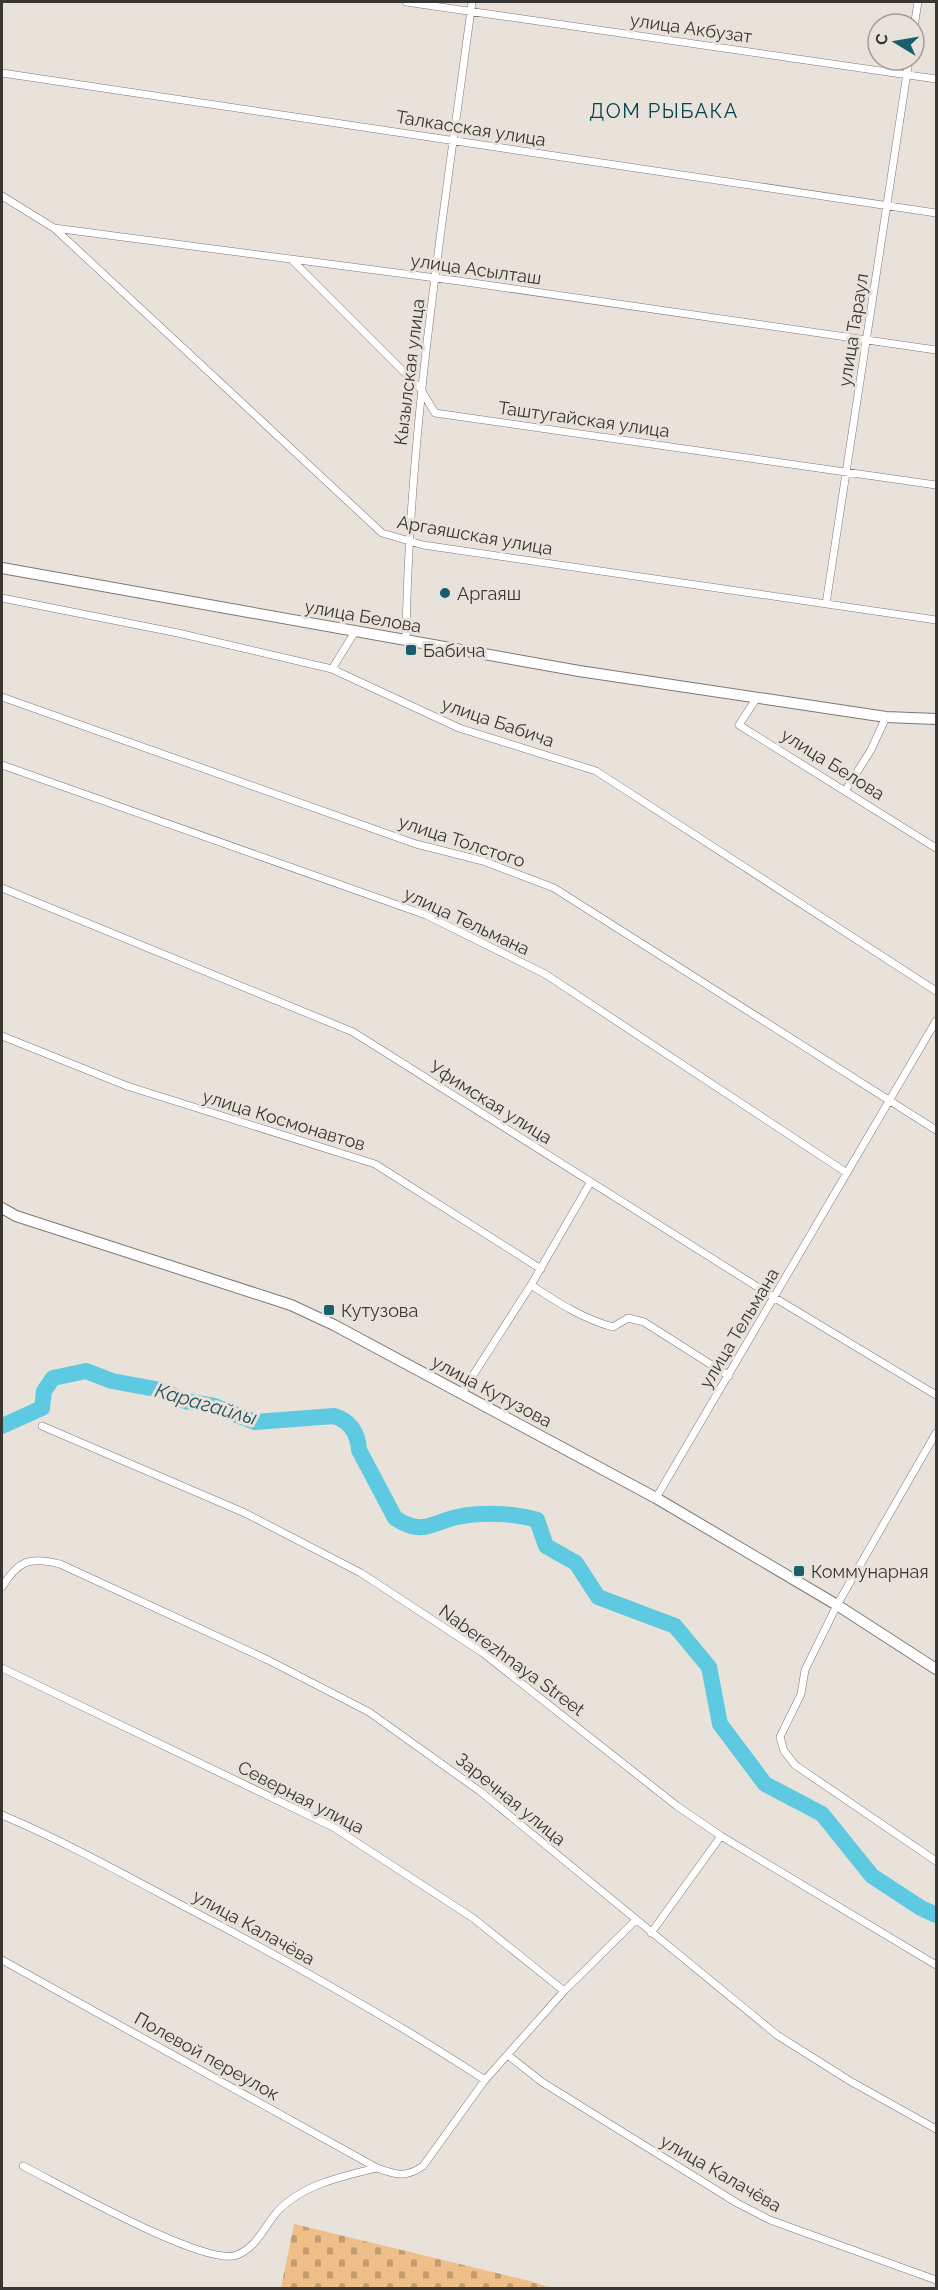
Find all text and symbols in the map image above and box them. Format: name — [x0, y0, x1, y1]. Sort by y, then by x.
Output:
street label: улица Акбузат — [629, 9, 754, 47]
north arrow — [866, 12, 926, 72]
text: С — [871, 32, 892, 46]
district label: ДОМ РЫБАКА — [589, 99, 739, 123]
street label: Талкасская улица — [395, 106, 547, 150]
street label: улица Асылташ — [409, 249, 543, 289]
street label: улица Тараул — [834, 272, 872, 388]
street label: Кызылская улица — [390, 297, 428, 447]
street label: Таштугайская улица — [497, 397, 671, 441]
street label: Аргаяшская улица — [396, 511, 554, 559]
place label: Аргаяш — [457, 583, 521, 604]
marker: Аргаяш — [438, 586, 452, 600]
street label: улица Белова — [303, 595, 423, 637]
place label: Бабича — [423, 640, 485, 661]
marker: Бабича — [404, 643, 418, 657]
street label: улица Бабича — [439, 693, 557, 751]
street label: улица Белова — [777, 724, 889, 804]
street label: улица Толстого — [396, 811, 528, 871]
street label: улица Тельмана — [401, 883, 533, 959]
street label: Уфимская улица — [426, 1056, 556, 1148]
street label: улица Космонавтов — [200, 1085, 368, 1155]
street label: улица Тельмана — [695, 1264, 783, 1392]
place label: Кутузова — [341, 1300, 418, 1321]
marker: Кутузова — [322, 1303, 336, 1317]
street label: улица Кутузова — [428, 1351, 556, 1431]
water label: Карагайлы — [152, 1378, 260, 1430]
place label: Коммунарная — [811, 1561, 929, 1582]
marker: Коммунарная — [792, 1564, 806, 1578]
street label: Naberezhnaya Street — [435, 1600, 589, 1720]
street label: Заречная улица — [452, 1748, 570, 1850]
street label: Северная улица — [234, 1756, 368, 1838]
street label: улица Калачёва — [189, 1885, 319, 1969]
street label: Полевой переулок — [131, 2007, 283, 2105]
street label: улица Калачёва — [657, 2130, 785, 2216]

